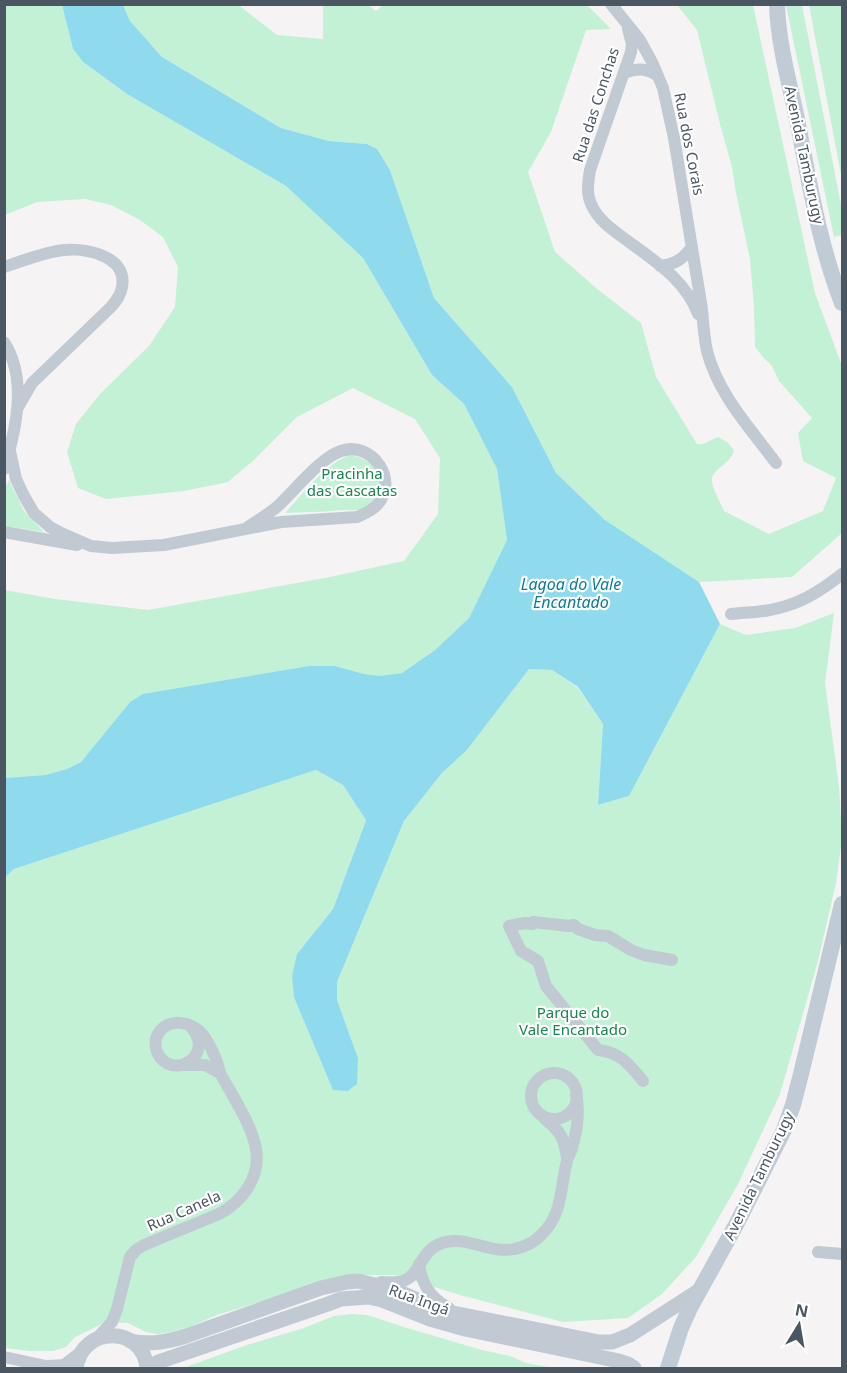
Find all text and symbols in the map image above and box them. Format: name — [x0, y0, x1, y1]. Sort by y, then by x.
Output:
street label: Rua das Conchas — [567, 45, 623, 165]
street label: Avenida Tamburugy — [781, 84, 829, 226]
street label: Rua dos Corais — [670, 91, 710, 197]
park label: Pracinha das Cascatas — [307, 463, 397, 500]
water label: Lagoa do Vale Encantado — [521, 573, 621, 613]
park label: Parque do Vale Encantado — [519, 1002, 627, 1039]
street label: Avenida Tamburugy — [718, 1108, 798, 1243]
street label: Rua Canela — [144, 1185, 224, 1235]
street label: Rua Ingá — [386, 1279, 452, 1319]
north arrow — [769, 1295, 829, 1355]
text: N — [793, 1298, 810, 1322]

